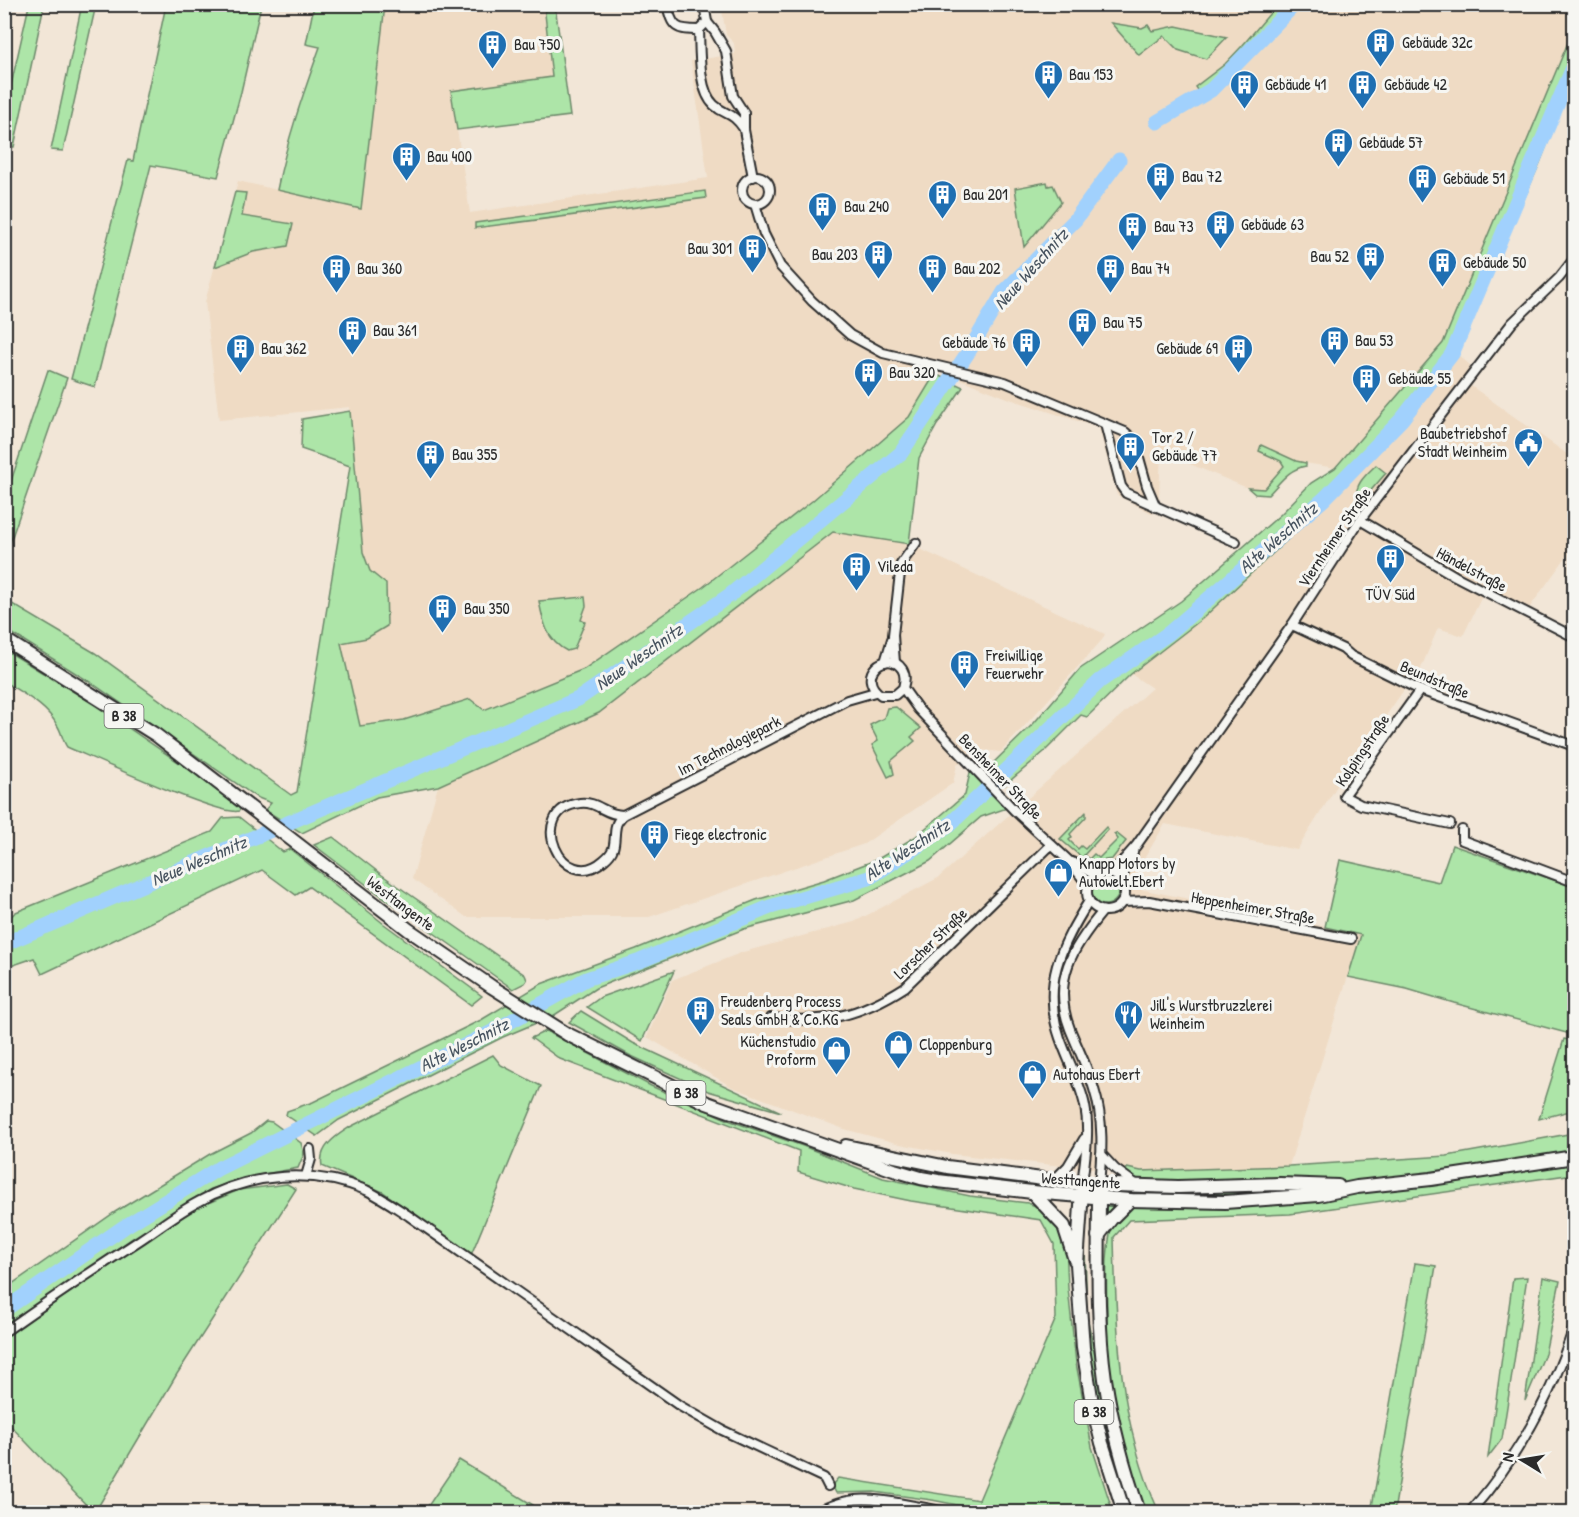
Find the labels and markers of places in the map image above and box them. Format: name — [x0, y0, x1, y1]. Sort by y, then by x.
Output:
building icon: Gebäude 32c — [1365, 26, 1397, 68]
building icon: Bau 750 — [477, 28, 509, 70]
place label: Gebäude 32c — [1402, 31, 1473, 53]
place label: Bau 750 — [514, 33, 560, 55]
building icon: Bau 153 — [1032, 58, 1064, 100]
place label: Bau 153 — [1069, 63, 1113, 85]
building icon: Gebäude 41 — [1228, 68, 1260, 110]
building icon: Gebäude 42 — [1347, 68, 1379, 110]
place label: Gebäude 41 — [1265, 73, 1327, 95]
place label: Gebäude 42 — [1384, 73, 1448, 95]
building icon: Gebäude 57 — [1322, 126, 1354, 168]
place label: Gebäude 57 — [1359, 131, 1423, 153]
building icon: Bau 400 — [390, 140, 422, 182]
place label: Bau 400 — [427, 145, 472, 167]
building icon: Bau 72 — [1145, 160, 1177, 202]
building icon: Gebäude 51 — [1406, 162, 1438, 204]
place label: Bau 72 — [1182, 165, 1222, 187]
place label: Gebäude 51 — [1443, 167, 1505, 189]
building icon: Bau 201 — [926, 178, 958, 220]
place label: Bau 201 — [963, 183, 1008, 205]
building icon: Bau 240 — [807, 190, 839, 232]
place label: Bau 240 — [844, 195, 889, 217]
building icon: Gebäude 63 — [1204, 208, 1236, 250]
building icon: Bau 73 — [1117, 210, 1149, 252]
place label: Gebäude 63 — [1241, 213, 1304, 235]
place label: Bau 73 — [1154, 215, 1194, 237]
building icon: Bau 301 — [737, 232, 769, 274]
place label: Bau 301 — [687, 237, 732, 259]
building icon: Bau 203 — [863, 238, 895, 280]
building icon: Bau 52 — [1354, 240, 1386, 282]
place label: Bau 203 — [812, 243, 858, 265]
place label: Bau 52 — [1310, 245, 1349, 267]
building icon: Gebäude 50 — [1426, 246, 1458, 288]
place label: Gebäude 50 — [1463, 251, 1527, 273]
building icon: Bau 360 — [320, 252, 352, 294]
building icon: Bau 202 — [917, 252, 949, 294]
building icon: Bau 74 — [1094, 252, 1126, 294]
place label: Bau 360 — [357, 257, 402, 279]
place label: Bau 202 — [954, 257, 1001, 279]
place label: Bau 74 — [1131, 257, 1169, 279]
building icon: Bau 75 — [1066, 306, 1098, 348]
place label: Bau 75 — [1103, 311, 1142, 333]
building icon: Bau 361 — [336, 314, 368, 356]
place label: Bau 361 — [373, 319, 417, 341]
building icon: Bau 53 — [1318, 324, 1350, 366]
building icon: Gebäude 76 — [1011, 326, 1043, 368]
place label: Bau 53 — [1355, 329, 1393, 351]
place label: Gebäude 76 — [942, 331, 1006, 353]
building icon: Bau 362 — [224, 332, 256, 374]
building icon: Gebäude 69 — [1223, 332, 1255, 374]
place label: Bau 362 — [261, 337, 307, 359]
place label: Gebäude 69 — [1156, 337, 1218, 359]
building icon: Bau 320 — [852, 356, 884, 398]
place label: Bau 320 — [889, 361, 935, 383]
building icon: Gebäude 55 — [1351, 362, 1383, 404]
place label: Gebäude 55 — [1388, 367, 1451, 389]
place label: Baubetriebshof Stadt Weinheim — [1418, 422, 1507, 462]
place label: Tor 2 / Gebäude 77 — [1152, 426, 1218, 466]
public building icon: Baubetriebshof Stadt Weinheim — [1512, 426, 1544, 468]
building icon: Tor 2 / Gebäude 77 — [1115, 430, 1147, 472]
building icon: Bau 355 — [415, 438, 447, 480]
place label: Bau 355 — [452, 443, 497, 465]
building icon: TÜV Süd — [1374, 542, 1406, 584]
building icon: Vileda — [840, 550, 872, 592]
place label: Vileda — [877, 555, 913, 577]
place label: TÜV Süd — [1366, 583, 1414, 605]
building icon: Bau 350 — [427, 592, 459, 634]
place label: Bau 350 — [464, 597, 510, 619]
place label: Freiwillige Feuerwehr — [985, 644, 1044, 684]
building icon: Freiwillige Feuerwehr — [949, 648, 981, 690]
building icon: Fiege electronic — [638, 818, 670, 860]
place label: Fiege electronic — [674, 823, 767, 845]
place label: Knapp Motors by Autowelt.Ebert — [1079, 852, 1176, 892]
shop icon: Knapp Motors by Autowelt.Ebert — [1042, 856, 1074, 898]
place label: Freudenberg Process Seals GmbH & Co.KG — [720, 990, 841, 1030]
building icon: Freudenberg Process Seals GmbH & Co.KG — [684, 994, 716, 1036]
place label: Jill's Wurstbruzzlerei Weinheim — [1150, 994, 1273, 1034]
restaurant icon: Jill's Wurstbruzzlerei Weinheim — [1113, 998, 1145, 1040]
shop icon: Cloppenburg — [882, 1028, 914, 1070]
place label: Küchenstudio Proform — [740, 1030, 817, 1070]
place label: Cloppenburg — [919, 1033, 992, 1055]
shop icon: Küchenstudio Proform — [821, 1034, 853, 1076]
shop icon: Autohaus Ebert — [1016, 1058, 1048, 1100]
place label: Autohaus Ebert — [1053, 1063, 1141, 1085]

